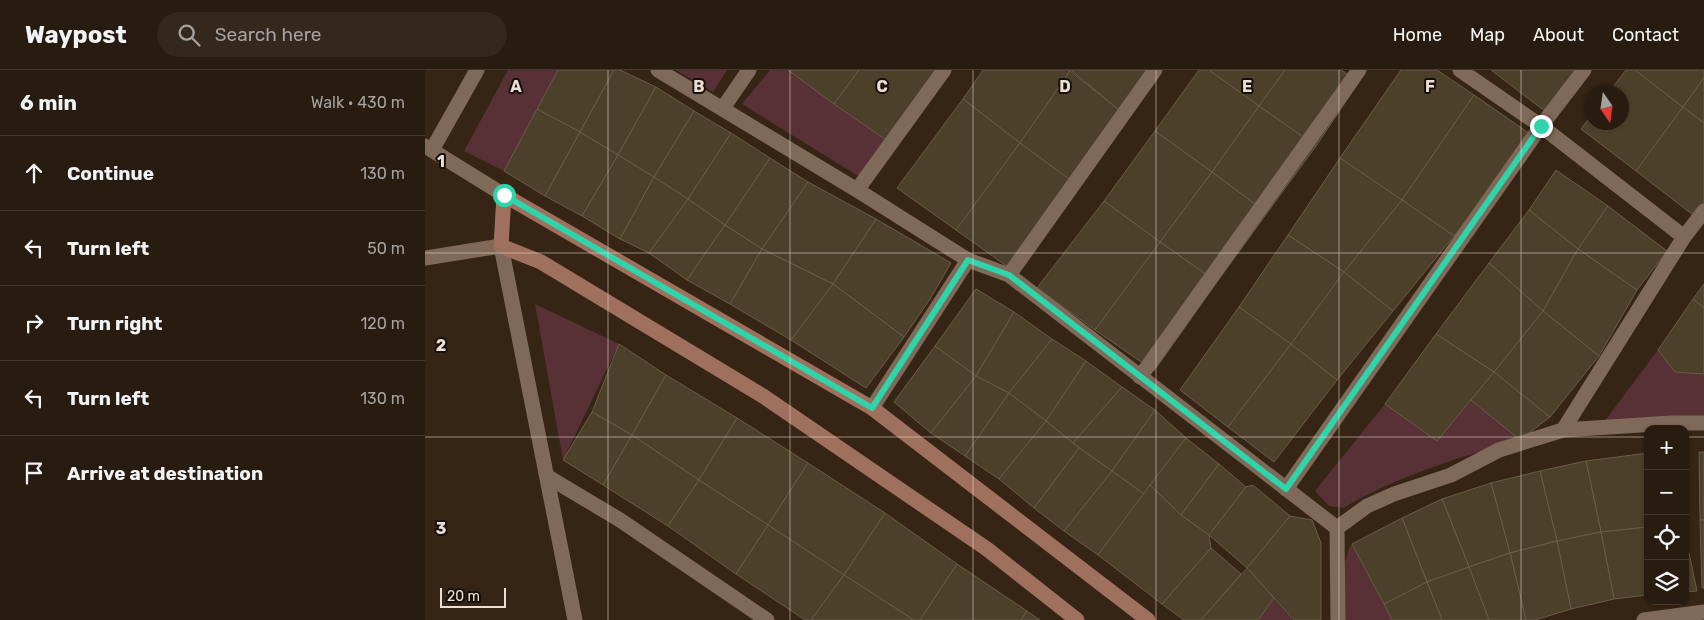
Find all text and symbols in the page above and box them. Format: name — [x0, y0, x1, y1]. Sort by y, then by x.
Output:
search box — [157, 12, 507, 57]
text: Waypost — [25, 21, 127, 49]
icon: search — [175, 21, 203, 49]
text: Search here — [215, 23, 321, 46]
text: Home — [1393, 24, 1442, 46]
text: Map — [1470, 24, 1505, 46]
text: About — [1533, 24, 1584, 46]
text: Contact — [1612, 24, 1679, 46]
text: A — [510, 77, 522, 96]
text: B — [693, 77, 705, 96]
text: C — [876, 77, 888, 96]
text: D — [1059, 77, 1071, 96]
text: E — [1242, 77, 1252, 96]
text: F — [1425, 77, 1435, 96]
north arrow — [1584, 85, 1629, 130]
text: 6 min — [20, 90, 77, 115]
text: Walk · 430 m — [311, 93, 405, 112]
route end — [1530, 115, 1553, 138]
text: 1 — [437, 152, 445, 171]
icon: ahead — [20, 159, 48, 187]
text: Continue — [67, 162, 154, 185]
text: 130 m — [360, 164, 405, 183]
route start — [493, 184, 516, 207]
icon: left — [20, 234, 48, 262]
text: Turn left — [67, 237, 149, 260]
text: 50 m — [367, 239, 405, 258]
icon: right — [20, 309, 48, 337]
text: Turn right — [67, 312, 162, 335]
text: 120 m — [360, 314, 405, 333]
text: 2 — [436, 336, 446, 355]
icon: left — [20, 384, 48, 412]
text: Turn left — [67, 387, 149, 410]
text: 130 m — [360, 389, 405, 408]
map controls — [1644, 425, 1689, 605]
button: + — [1644, 425, 1689, 470]
icon: arrive — [20, 459, 48, 487]
text: Arrive at destination — [67, 462, 263, 485]
button: − — [1644, 470, 1689, 515]
button: locate — [1644, 515, 1689, 560]
text: 3 — [436, 519, 446, 538]
button: layers — [1644, 560, 1689, 605]
scale bar — [440, 585, 506, 608]
text: 20 m — [447, 588, 480, 605]

